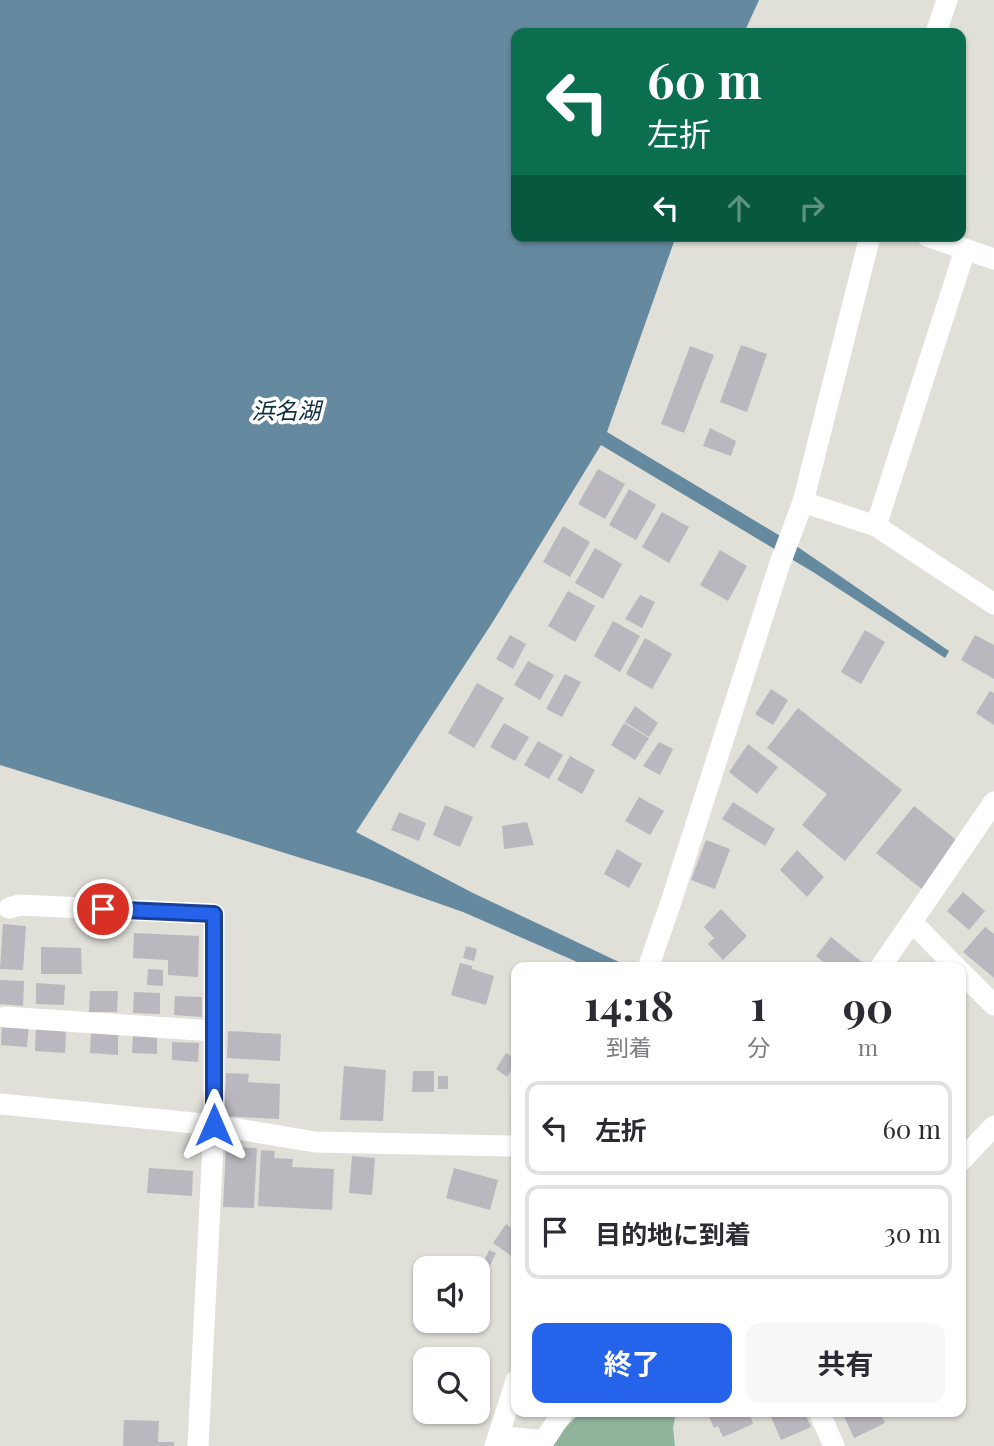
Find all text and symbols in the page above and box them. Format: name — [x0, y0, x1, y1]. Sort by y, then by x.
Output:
text: 60 m — [647, 46, 762, 111]
icon: left — [532, 56, 623, 147]
text: 左折 — [647, 111, 711, 154]
icon: left — [647, 189, 685, 227]
icon: ahead — [720, 189, 758, 227]
icon: right — [793, 189, 831, 227]
water label: 浜名湖 — [252, 394, 324, 425]
pin — [73, 879, 133, 939]
icon: arrive — [84, 890, 122, 928]
text: 14:18 — [584, 976, 674, 1032]
text: 1 — [750, 976, 766, 1032]
text: 90 — [843, 978, 893, 1034]
text: 到着 — [606, 1031, 652, 1062]
text: 分 — [747, 1031, 770, 1062]
text: m — [858, 1031, 878, 1062]
position arrow — [177, 1088, 251, 1162]
icon: left — [536, 1109, 574, 1147]
text: 60 m — [882, 1111, 941, 1146]
text: 左折 — [595, 1112, 647, 1147]
icon: arrive — [536, 1213, 574, 1251]
text: 30 m — [884, 1215, 941, 1250]
text: 目的地に到着 — [595, 1216, 751, 1251]
map controls — [413, 1256, 490, 1424]
button: sound — [413, 1256, 490, 1333]
button: 終了 — [532, 1323, 732, 1403]
button: 共有 — [746, 1323, 945, 1403]
button: search — [413, 1347, 490, 1424]

